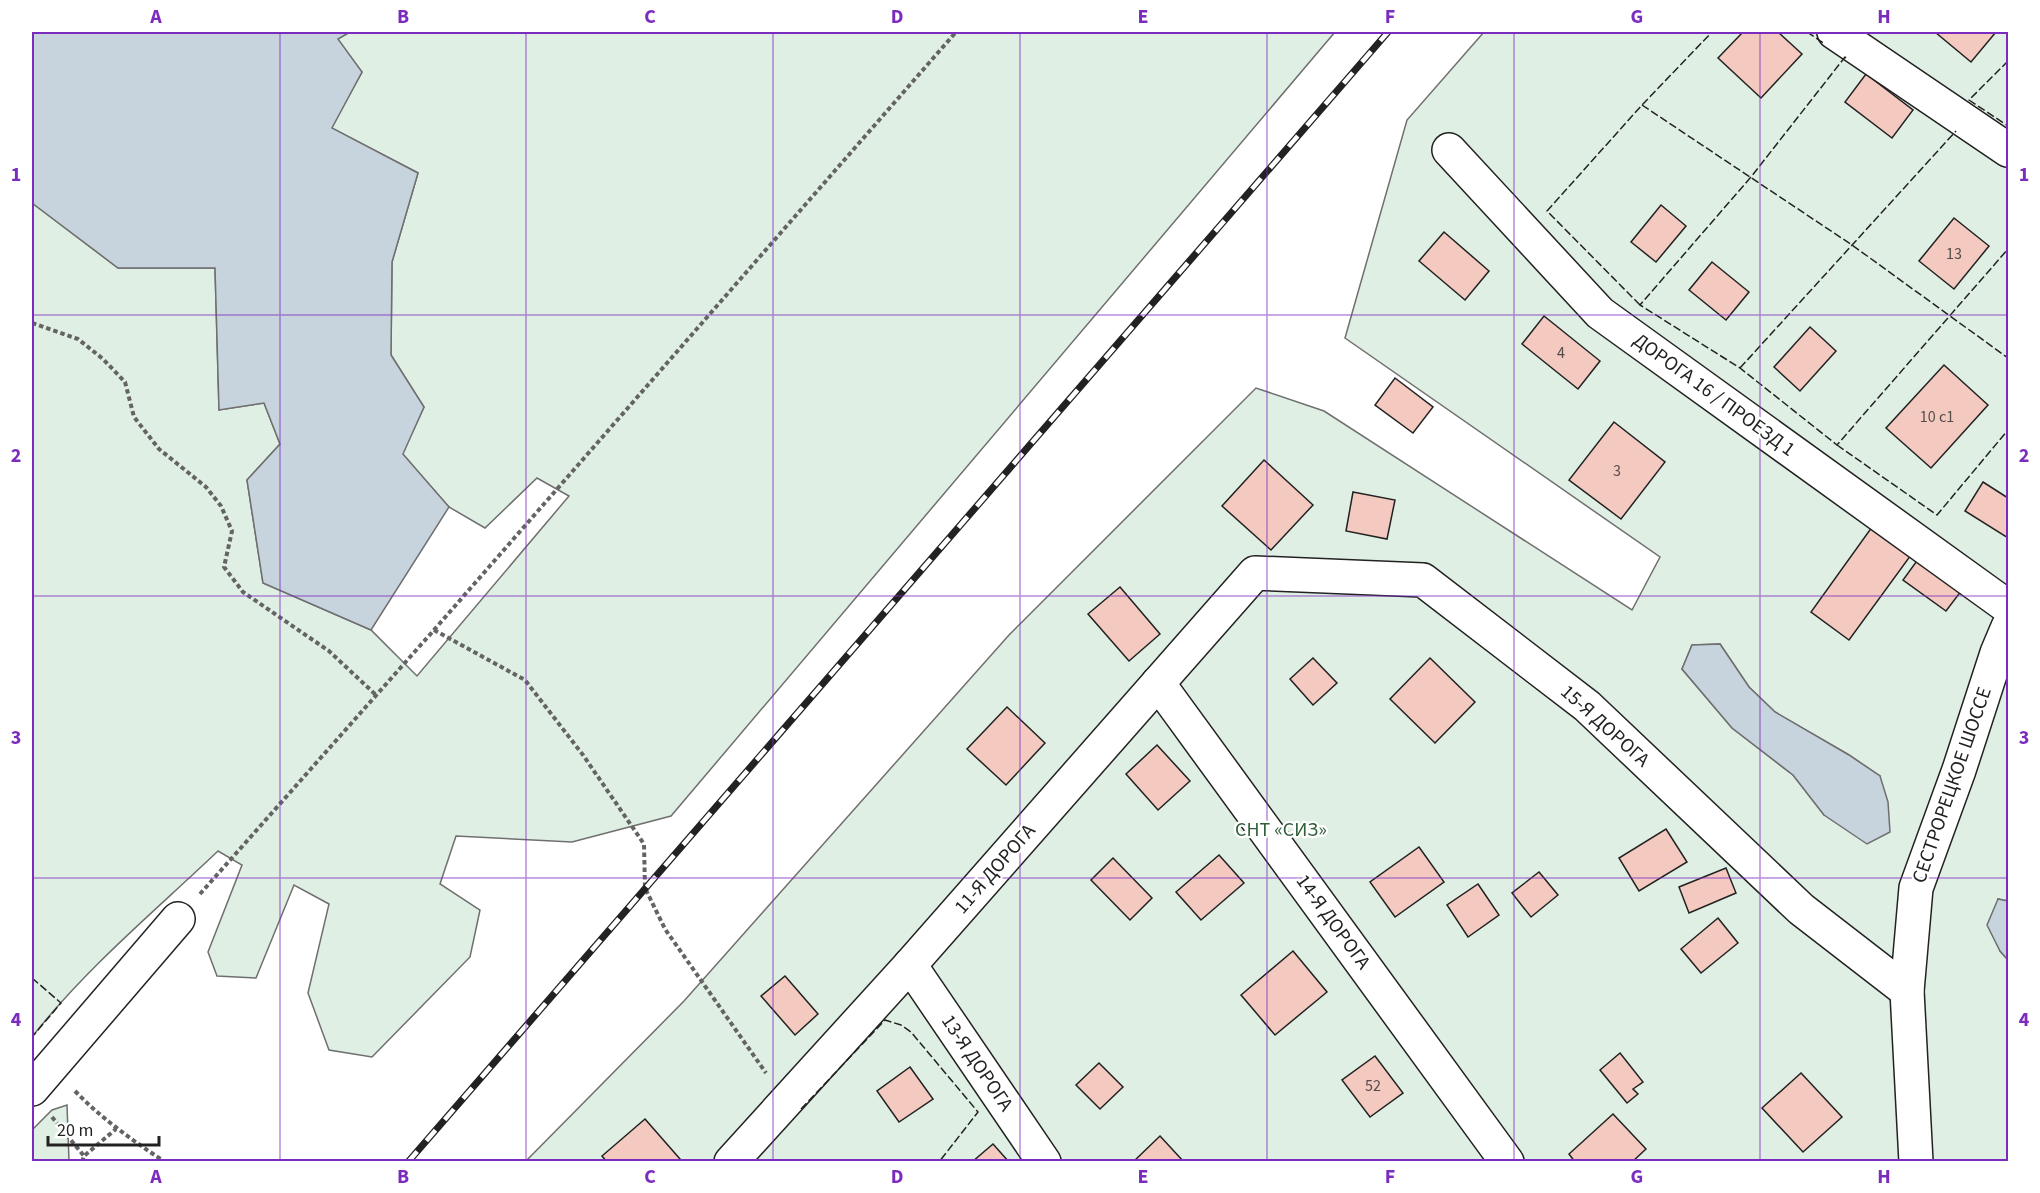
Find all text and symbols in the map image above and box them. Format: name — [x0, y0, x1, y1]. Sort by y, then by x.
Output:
text: A — [149, 3, 162, 31]
text: B — [397, 3, 409, 31]
text: C — [644, 3, 656, 31]
text: D — [891, 3, 903, 31]
text: E — [1138, 3, 1148, 31]
text: F — [1385, 3, 1395, 31]
text: G — [1631, 3, 1643, 31]
text: H — [1877, 3, 1891, 31]
text: 1 — [11, 161, 21, 189]
text: 1 — [2019, 161, 2029, 189]
house number: 13 — [1946, 243, 1962, 265]
street label: ДОРОГА 16 / ПРОЕЗД 1 — [1627, 327, 1801, 463]
house number: 4 — [1557, 342, 1565, 364]
house number: 10 с1 — [1920, 406, 1954, 428]
text: 2 — [11, 442, 21, 470]
text: 2 — [2019, 442, 2029, 470]
house number: 3 — [1613, 460, 1621, 482]
street label: 15-Я ДОРОГА — [1554, 678, 1656, 774]
street label: СЕСТРОРЕЦКОЕ ШОССЕ — [1905, 683, 1999, 887]
text: 3 — [11, 724, 21, 752]
text: 3 — [2019, 724, 2029, 752]
park label: СНТ «СИЗ» — [1235, 816, 1327, 844]
street label: 11-Я ДОРОГА — [948, 818, 1042, 920]
street label: 14-Я ДОРОГА — [1289, 869, 1377, 975]
text: 4 — [11, 1006, 22, 1034]
text: 4 — [2019, 1006, 2030, 1034]
street label: 13-Я ДОРОГА — [934, 1009, 1020, 1117]
house number: 52 — [1365, 1075, 1381, 1097]
scale bar — [48, 1109, 159, 1147]
text: 20 m — [57, 1118, 93, 1143]
text: A — [149, 1163, 162, 1191]
text: B — [397, 1163, 409, 1191]
text: C — [644, 1163, 656, 1191]
text: D — [891, 1163, 903, 1191]
text: E — [1138, 1163, 1148, 1191]
text: F — [1385, 1163, 1395, 1191]
text: G — [1631, 1163, 1643, 1191]
text: H — [1877, 1163, 1891, 1191]

